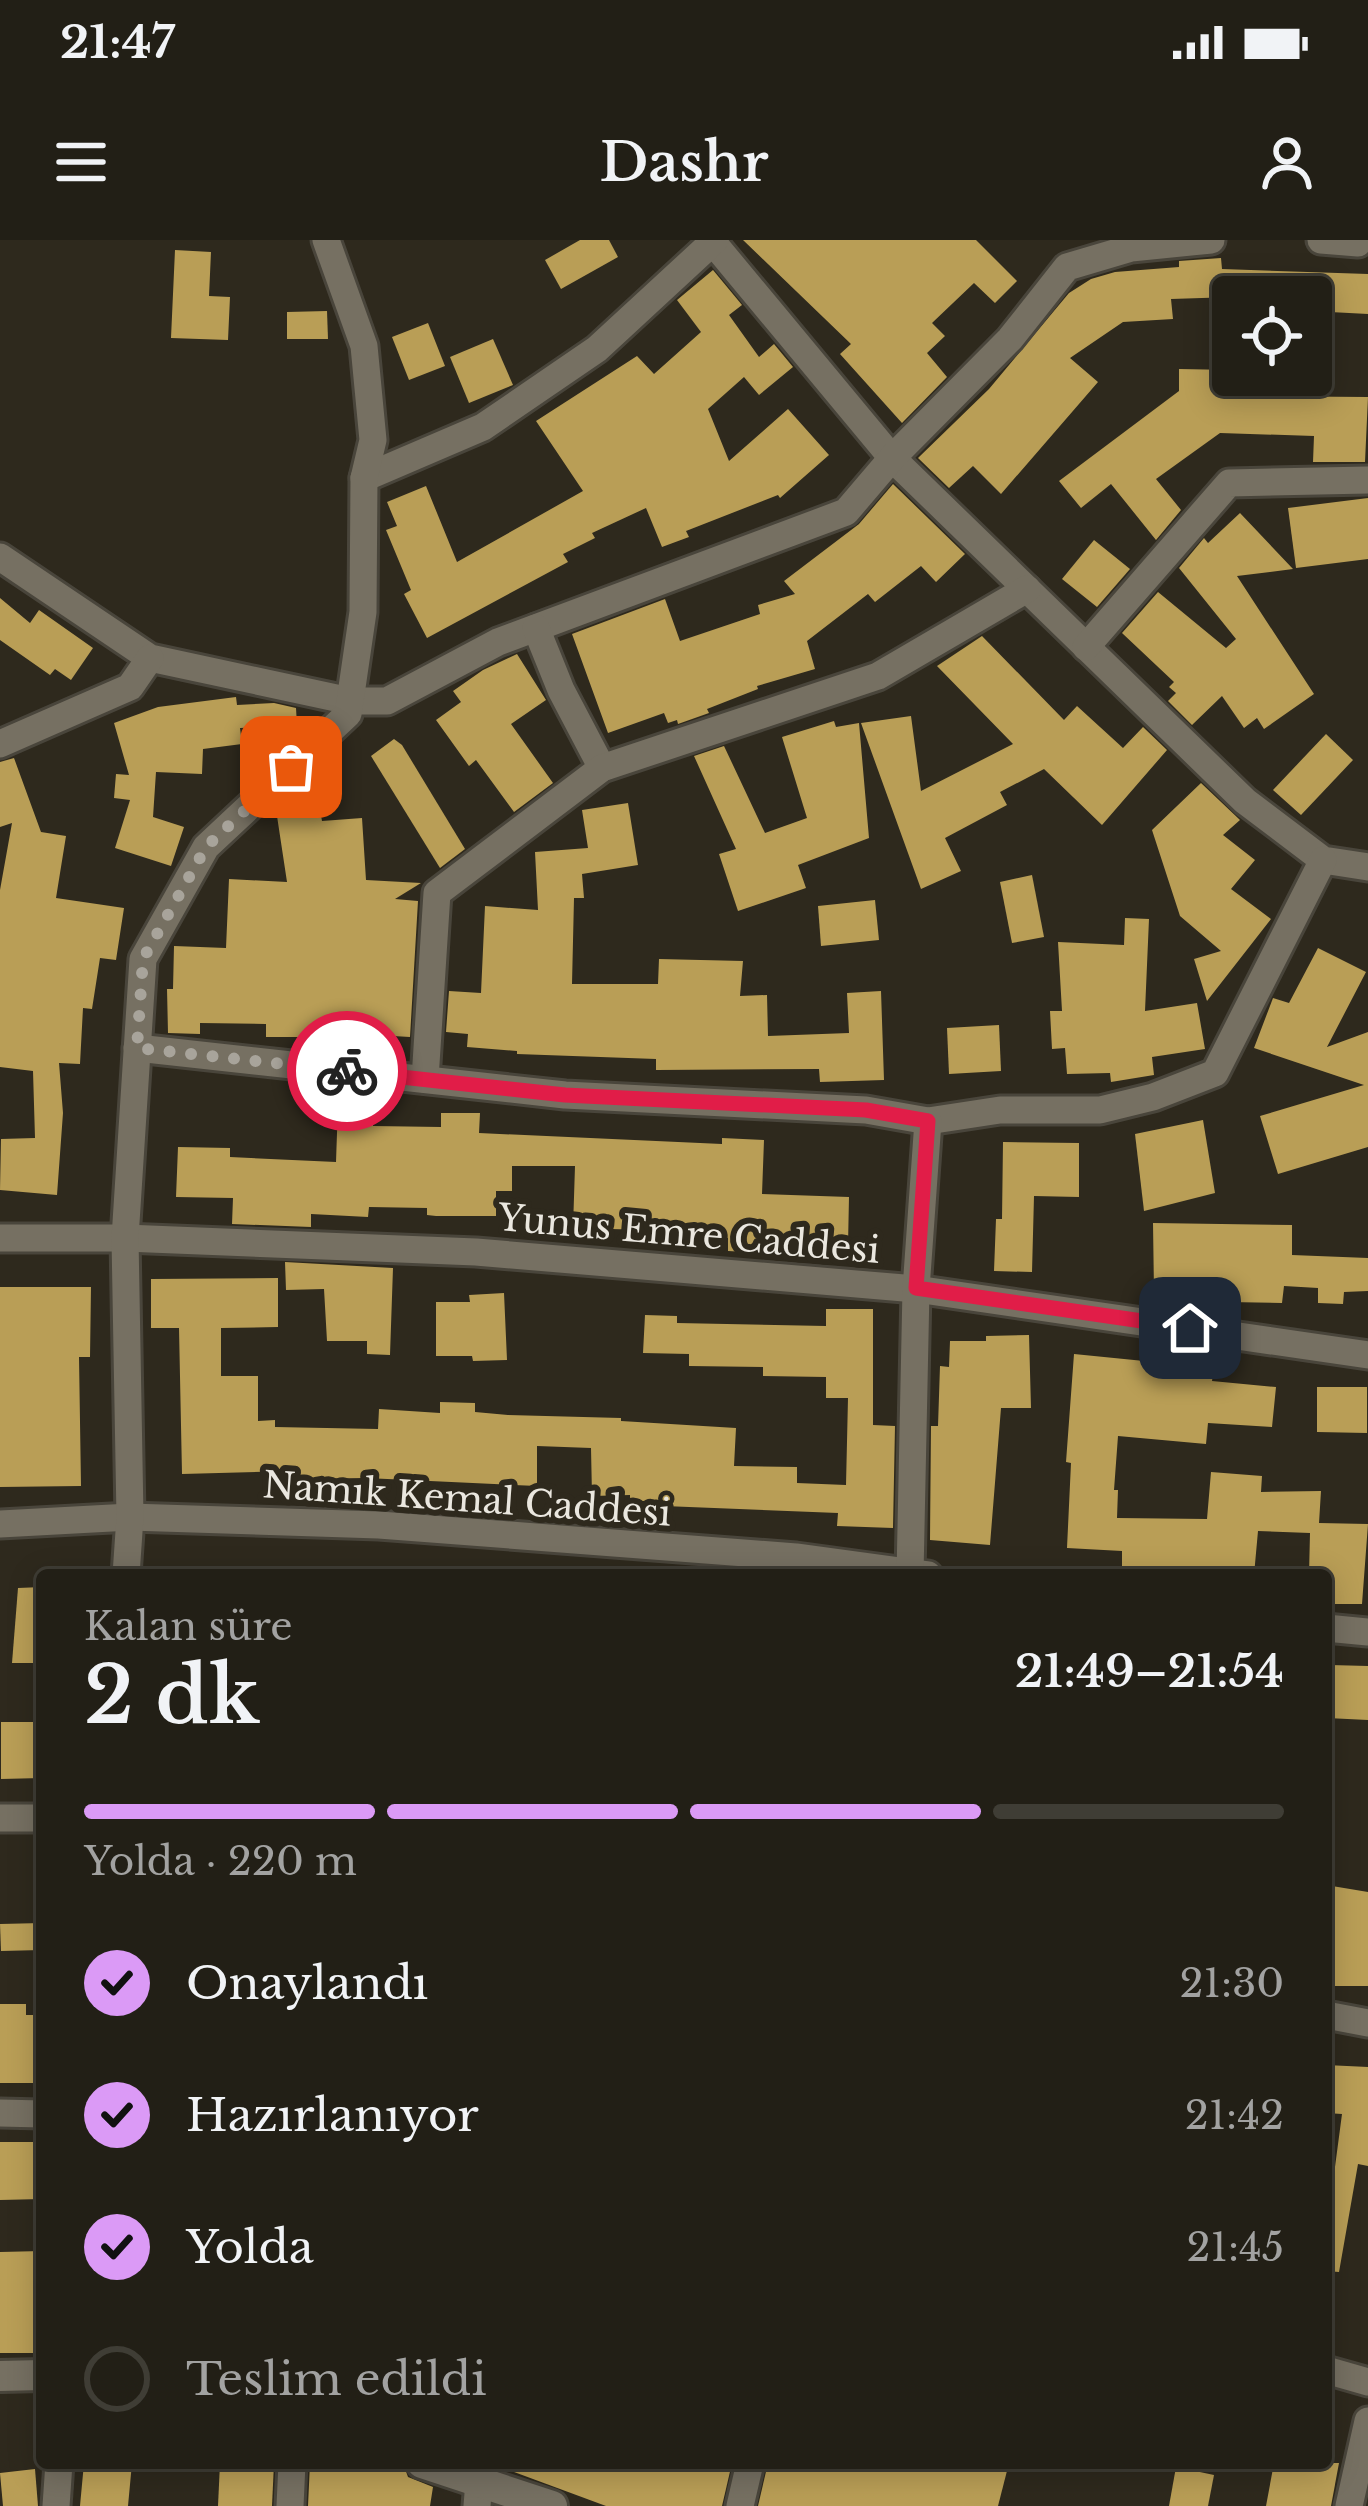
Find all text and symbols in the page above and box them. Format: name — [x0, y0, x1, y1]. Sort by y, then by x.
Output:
text: 21:47 — [60, 14, 175, 70]
icon: menu — [48, 129, 114, 195]
text: Dashr — [600, 129, 768, 196]
icon: person — [1254, 129, 1320, 195]
map controls — [1212, 276, 1332, 396]
button: locate — [1212, 276, 1332, 396]
pin — [240, 716, 342, 818]
icon: bag — [258, 734, 324, 800]
courier — [287, 1011, 407, 1131]
icon: bike — [314, 1038, 380, 1104]
street label: Yunus Emre Caddesi — [495, 1195, 882, 1273]
pin — [1139, 1277, 1241, 1379]
icon: home — [1157, 1295, 1223, 1361]
street label: Namık Kemal Caddesi — [261, 1462, 673, 1536]
text: Kalan süre — [84, 1602, 293, 1651]
text: 21:49–21:54 — [1015, 1643, 1284, 1699]
text: 2 dk — [84, 1647, 260, 1744]
text: Yolda · 220 m — [84, 1837, 357, 1886]
icon: check — [84, 1950, 150, 2016]
text: Onaylandı — [186, 1955, 428, 2011]
text: 21:30 — [1180, 1959, 1284, 2008]
icon: check — [84, 2082, 150, 2148]
text: Hazırlanıyor — [186, 2087, 479, 2143]
text: 21:42 — [1185, 2091, 1284, 2140]
icon: check — [84, 2214, 150, 2280]
text: Yolda — [186, 2219, 314, 2275]
text: 21:45 — [1186, 2223, 1284, 2272]
text: Teslim edildi — [186, 2351, 487, 2407]

